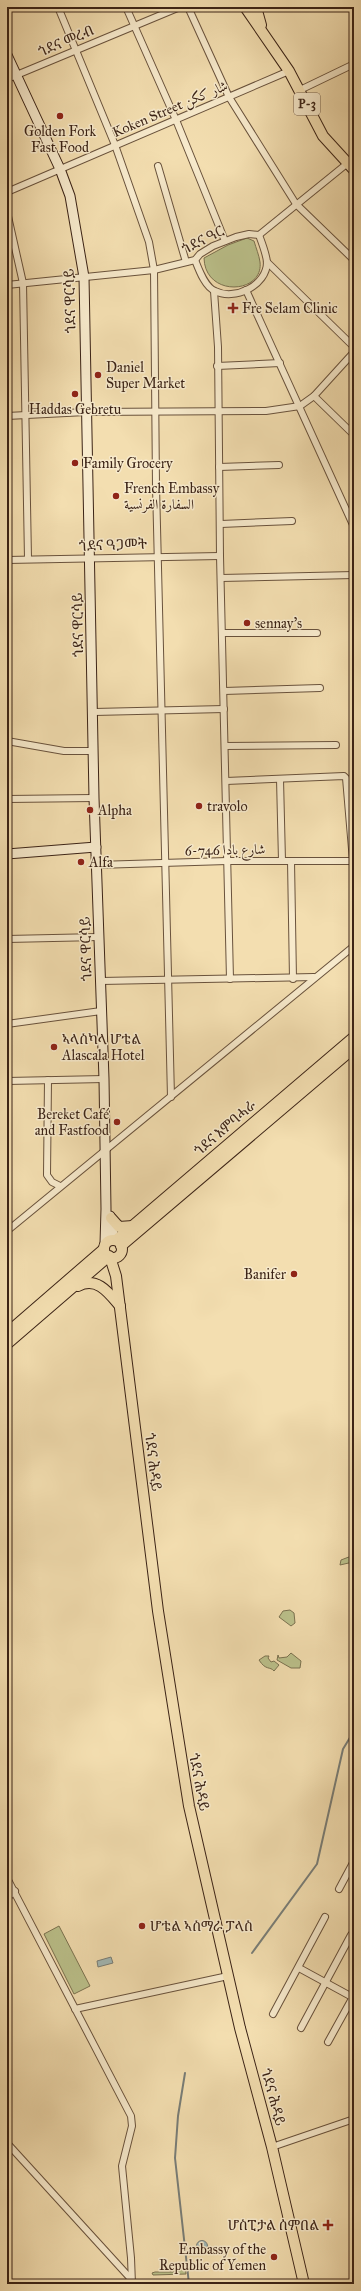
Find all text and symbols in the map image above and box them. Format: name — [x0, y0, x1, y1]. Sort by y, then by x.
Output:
street label: ጎደና መረብ — [36, 22, 96, 60]
street label: Koken Street شار ككن — [110, 77, 230, 142]
road number: P-3 — [294, 93, 320, 115]
marker: Golden Fork Fast Food — [55, 111, 65, 121]
place label: Golden Fork Fast Food — [24, 123, 97, 156]
street label: ጎደና ዓር — [179, 222, 227, 258]
street label: ጎደና ዋርሳይ — [60, 268, 80, 333]
place label: Fre Selam Clinic — [242, 300, 338, 317]
marker: Fre Selam Clinic — [227, 302, 239, 314]
place label: Daniel Super Market — [106, 359, 185, 392]
marker: Daniel Super Market — [93, 370, 103, 380]
marker: Haddas Gebretu — [70, 389, 80, 399]
place label: Haddas Gebretu — [29, 401, 122, 418]
place label: Family Grocery — [83, 455, 173, 472]
marker: Family Grocery — [70, 458, 80, 468]
place label: French Embassy السفارة الفرنسية — [124, 480, 220, 513]
marker: French Embassy السفارة الفرنسية — [111, 491, 121, 501]
street label: ጎደና ዓጋመት — [79, 535, 148, 555]
street label: ጎደና ዋርሳይ — [69, 592, 87, 657]
place label: sennay's — [255, 615, 302, 632]
marker: sennay's — [242, 618, 252, 628]
place label: travolo — [207, 798, 248, 815]
marker: travolo — [194, 801, 204, 811]
place label: Alpha — [97, 802, 132, 819]
marker: Alpha — [85, 805, 95, 815]
street label: شارع بادا 746-6 — [185, 841, 266, 862]
place label: Alfa — [88, 854, 113, 871]
marker: Alfa — [76, 857, 86, 867]
street label: ጎደና ዋርሳይ — [76, 916, 96, 981]
place label: ኣላስካላ ሆቴል Alascala Hotel — [61, 1031, 145, 1064]
marker: ኣላስካላ ሆቴል Alascala Hotel — [49, 1042, 59, 1052]
street label: ጎደና እምባሓራ — [191, 1096, 260, 1159]
place label: Bereket Café and Fastfood — [35, 1106, 109, 1139]
marker: Bereket Café and Fastfood — [112, 1117, 122, 1127]
place label: Banifer — [244, 1266, 287, 1283]
marker: Banifer — [289, 1269, 299, 1279]
street label: ጎደና ሕዳይ — [141, 1432, 165, 1492]
street label: ጎደና ሕዳይ — [185, 1752, 213, 1813]
place label: ሆቴል ኣስማራ ፓላስ — [150, 1918, 253, 1935]
marker: ሆቴል ኣስማራ ፓላስ — [137, 1921, 147, 1931]
street label: ጎደና ሕዳይ — [257, 2067, 289, 2128]
place label: ሆስፒታል ሰምበል — [228, 2217, 319, 2234]
marker: ሆስፒታል ሰምበል — [322, 2219, 334, 2231]
place label: Embassy of the Republic of Yemen — [159, 2241, 266, 2274]
marker: Embassy of the Republic of Yemen — [269, 2252, 279, 2262]

